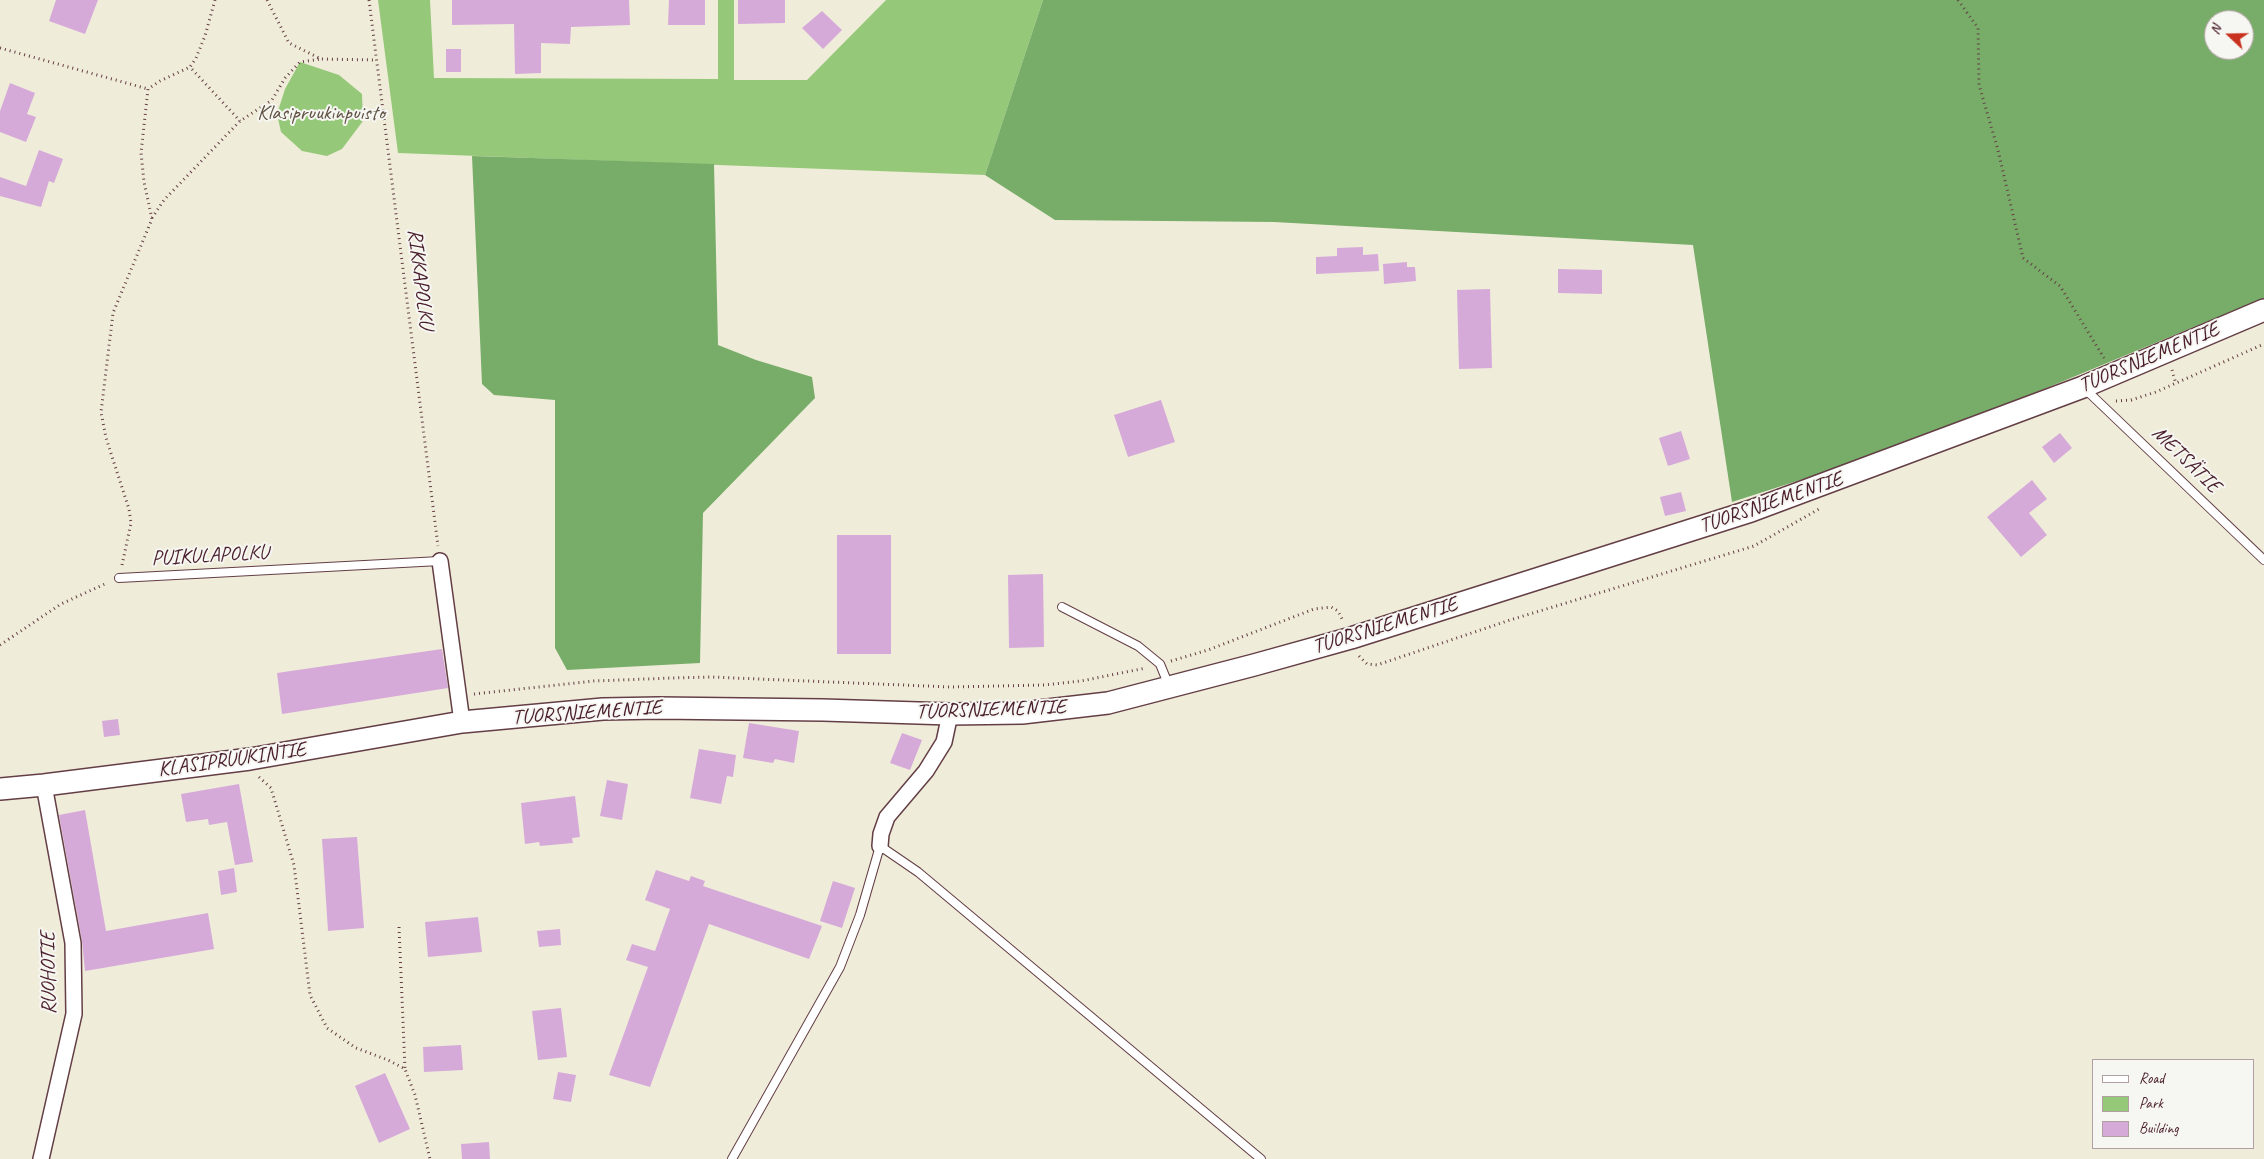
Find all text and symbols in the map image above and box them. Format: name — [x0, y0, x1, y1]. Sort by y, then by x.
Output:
north arrow — [2204, 10, 2254, 60]
text: N — [2206, 23, 2225, 37]
park label: Klasipruukinpuisto — [257, 100, 385, 126]
street label: RIKKAPOLKU — [401, 228, 439, 330]
street label: TUORSNIEMENTIE — [2075, 317, 2223, 399]
street label: METSÄTIE — [2146, 421, 2226, 499]
street label: TUORSNIEMENTIE — [1696, 467, 1846, 539]
street label: PUIKULAPOLKU — [151, 540, 269, 572]
street label: TUORSNIEMENTIE — [1310, 592, 1460, 660]
street label: TUORSNIEMENTIE — [511, 695, 663, 731]
street label: TUORSNIEMENTIE — [916, 695, 1066, 725]
street label: KLASIPRUUKINTIE — [157, 737, 307, 783]
street label: RUOHOTIE — [36, 931, 62, 1015]
legend — [2092, 1059, 2254, 1149]
text: Road — [2139, 1069, 2164, 1088]
text: Park — [2139, 1094, 2163, 1113]
text: Building — [2139, 1119, 2178, 1138]

